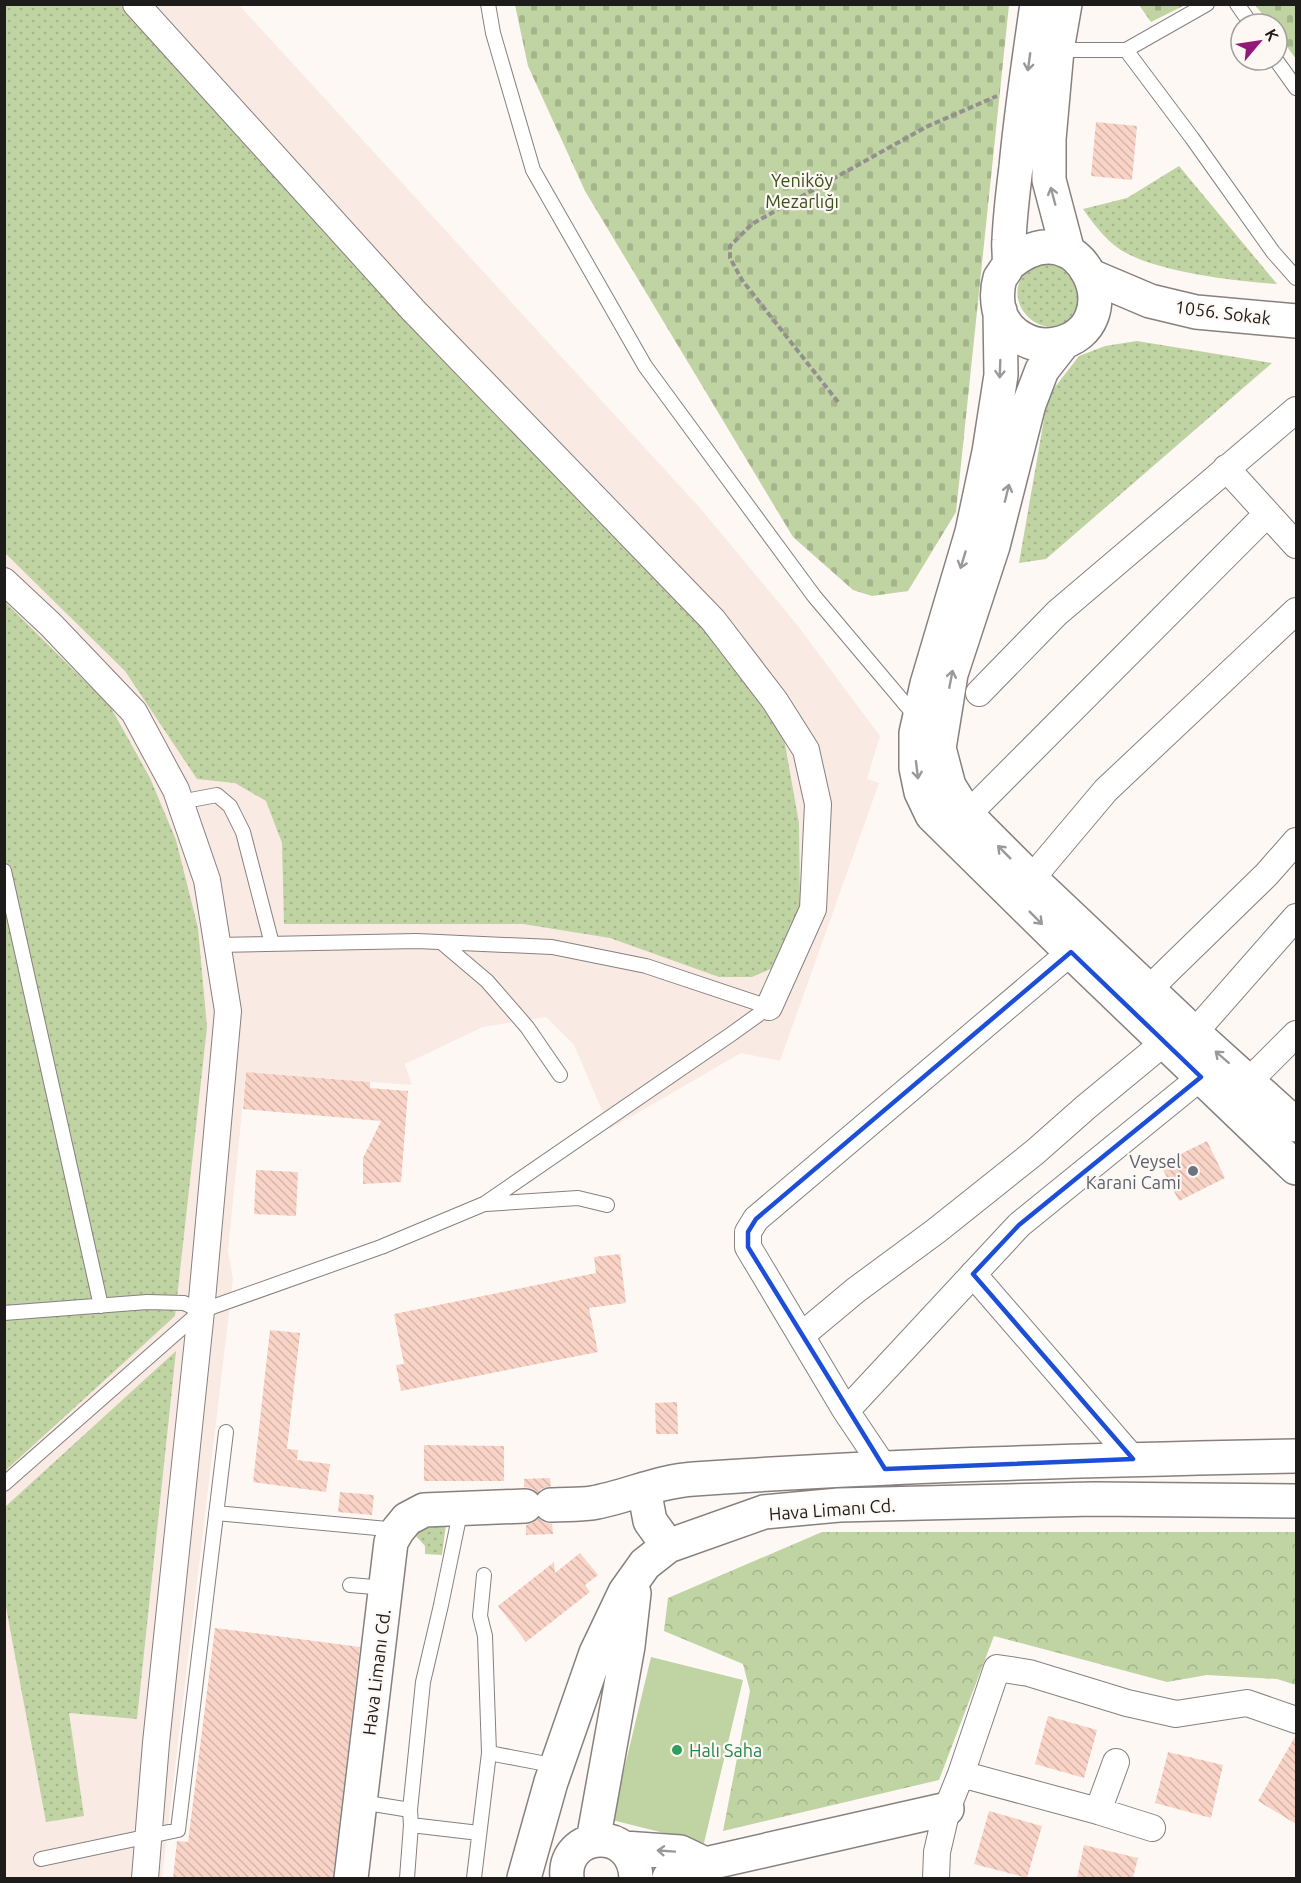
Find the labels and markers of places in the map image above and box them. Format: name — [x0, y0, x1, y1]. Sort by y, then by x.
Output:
place label: Veysel Karani Cami — [1086, 1151, 1181, 1192]
marker: Veysel Karani Cami — [1186, 1164, 1200, 1178]
place label: Halı Saha — [689, 1740, 762, 1760]
marker: Halı Saha — [670, 1743, 684, 1757]

